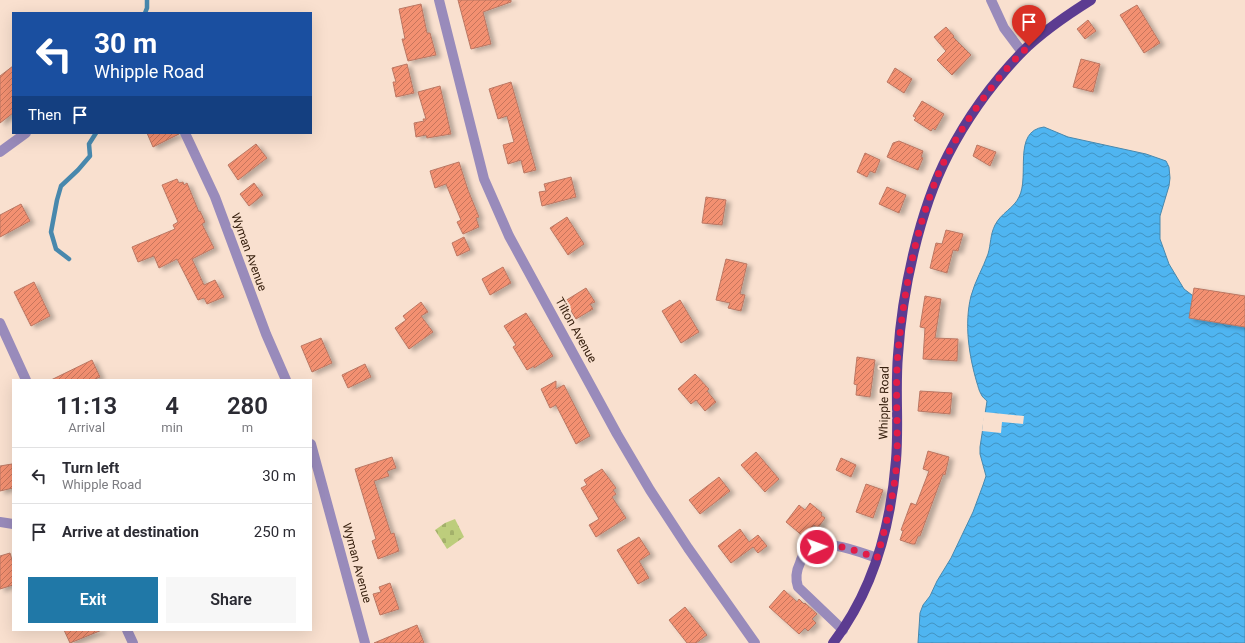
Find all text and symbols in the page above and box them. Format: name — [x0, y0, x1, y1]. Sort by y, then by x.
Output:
pin — [1012, 5, 1046, 46]
icon: arrive — [1018, 11, 1040, 33]
text: 30 m — [94, 27, 157, 60]
icon: left — [28, 28, 80, 80]
text: Whipple Road — [94, 61, 204, 82]
icon: arrive — [69, 104, 91, 126]
text: Then — [28, 106, 61, 124]
street label: Wyman Avenue — [228, 211, 270, 293]
street label: Tilton Avenue — [552, 295, 600, 365]
street label: Whipple Road — [876, 366, 892, 440]
text: 11:13 — [56, 392, 117, 420]
text: 4 — [165, 392, 179, 420]
text: 280 — [227, 392, 268, 420]
text: Arrival — [68, 420, 105, 435]
text: min — [161, 420, 183, 435]
text: m — [242, 420, 253, 435]
text: Turn left — [62, 459, 119, 477]
icon: left — [28, 465, 50, 487]
text: 30 m — [262, 467, 296, 485]
text: Whipple Road — [62, 477, 142, 492]
icon: arrive — [28, 521, 50, 543]
street label: Wyman Avenue — [340, 521, 374, 605]
text: Arrive at destination — [62, 523, 199, 541]
text: 250 m — [254, 523, 296, 541]
position arrow — [796, 526, 838, 568]
button: Exit — [28, 577, 158, 623]
button: Share — [166, 577, 296, 623]

